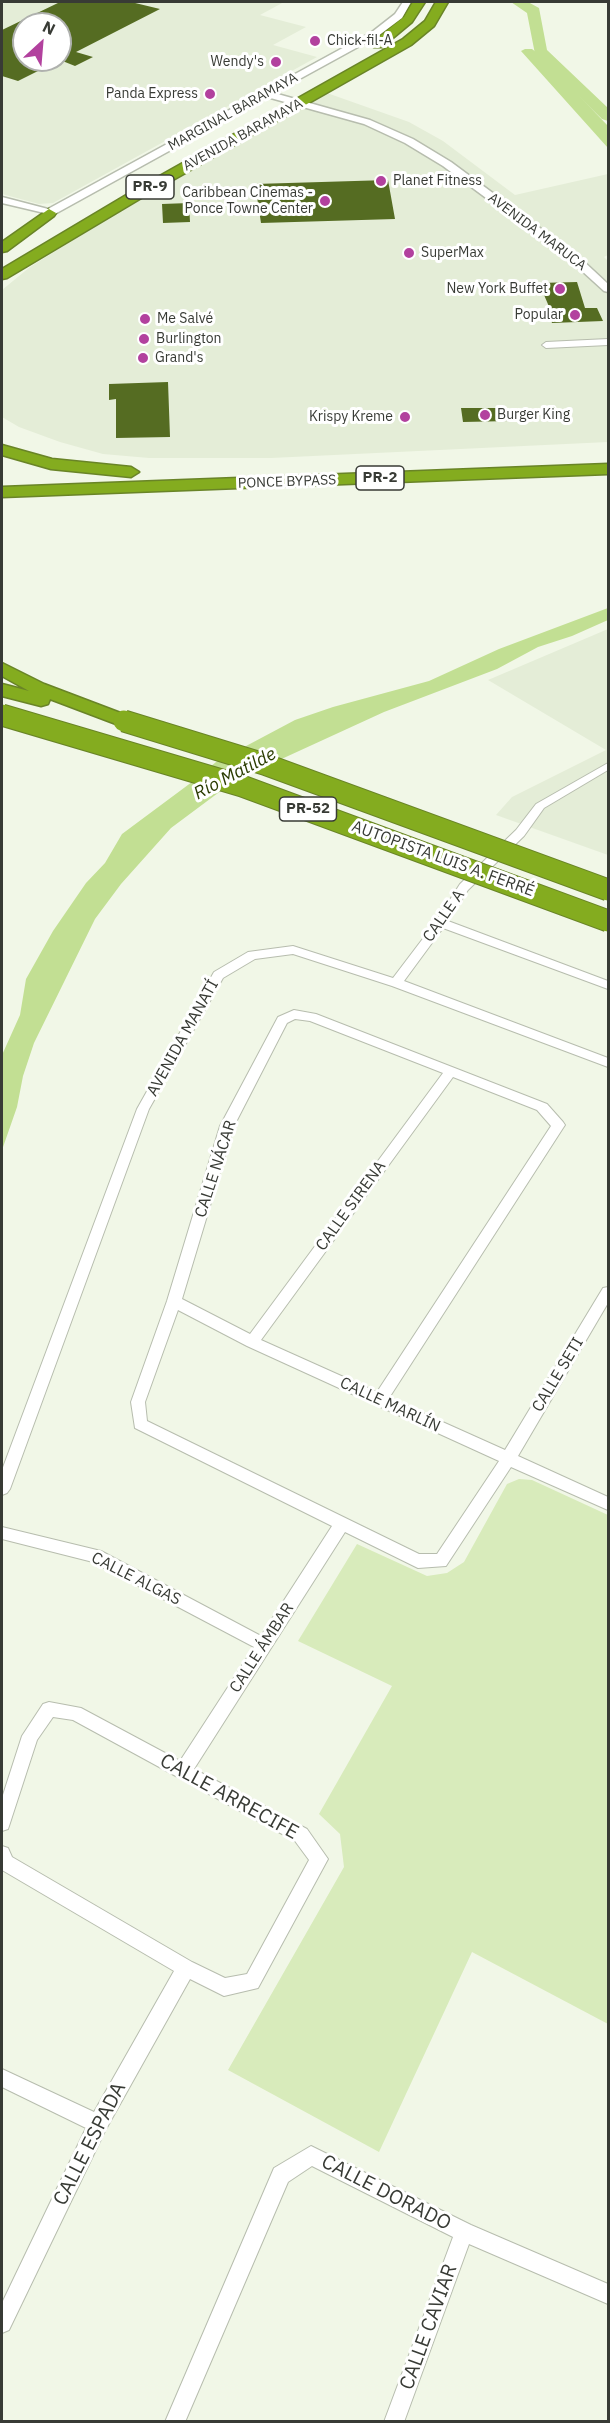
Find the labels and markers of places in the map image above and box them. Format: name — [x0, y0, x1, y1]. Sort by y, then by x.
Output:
place label: Chick-fil-A — [327, 33, 392, 49]
marker: Chick-fil-A — [308, 34, 322, 48]
place label: Wendy's — [211, 54, 264, 70]
marker: Wendy's — [269, 55, 283, 69]
place label: Panda Express — [106, 86, 198, 102]
marker: Panda Express — [203, 87, 217, 101]
place label: Planet Fitness — [393, 173, 482, 189]
marker: Planet Fitness — [374, 174, 388, 188]
place label: Caribbean Cinemas - Ponce Towne Center — [182, 185, 313, 218]
marker: Caribbean Cinemas - Ponce Towne Center — [318, 194, 332, 208]
place label: SuperMax — [421, 245, 484, 261]
marker: SuperMax — [402, 246, 416, 260]
place label: New York Buffet — [446, 281, 548, 297]
marker: New York Buffet — [553, 282, 567, 296]
place label: Popular — [514, 307, 563, 323]
marker: Popular — [568, 308, 582, 322]
place label: Me Salvé — [157, 311, 213, 327]
marker: Me Salvé — [138, 312, 152, 326]
place label: Burlington — [156, 331, 222, 347]
marker: Burlington — [137, 332, 151, 346]
place label: Grand's — [155, 350, 204, 366]
marker: Grand's — [136, 351, 150, 365]
place label: Burger King — [497, 407, 570, 423]
marker: Burger King — [478, 408, 492, 422]
place label: Krispy Kreme — [309, 409, 393, 425]
marker: Krispy Kreme — [398, 410, 412, 424]

